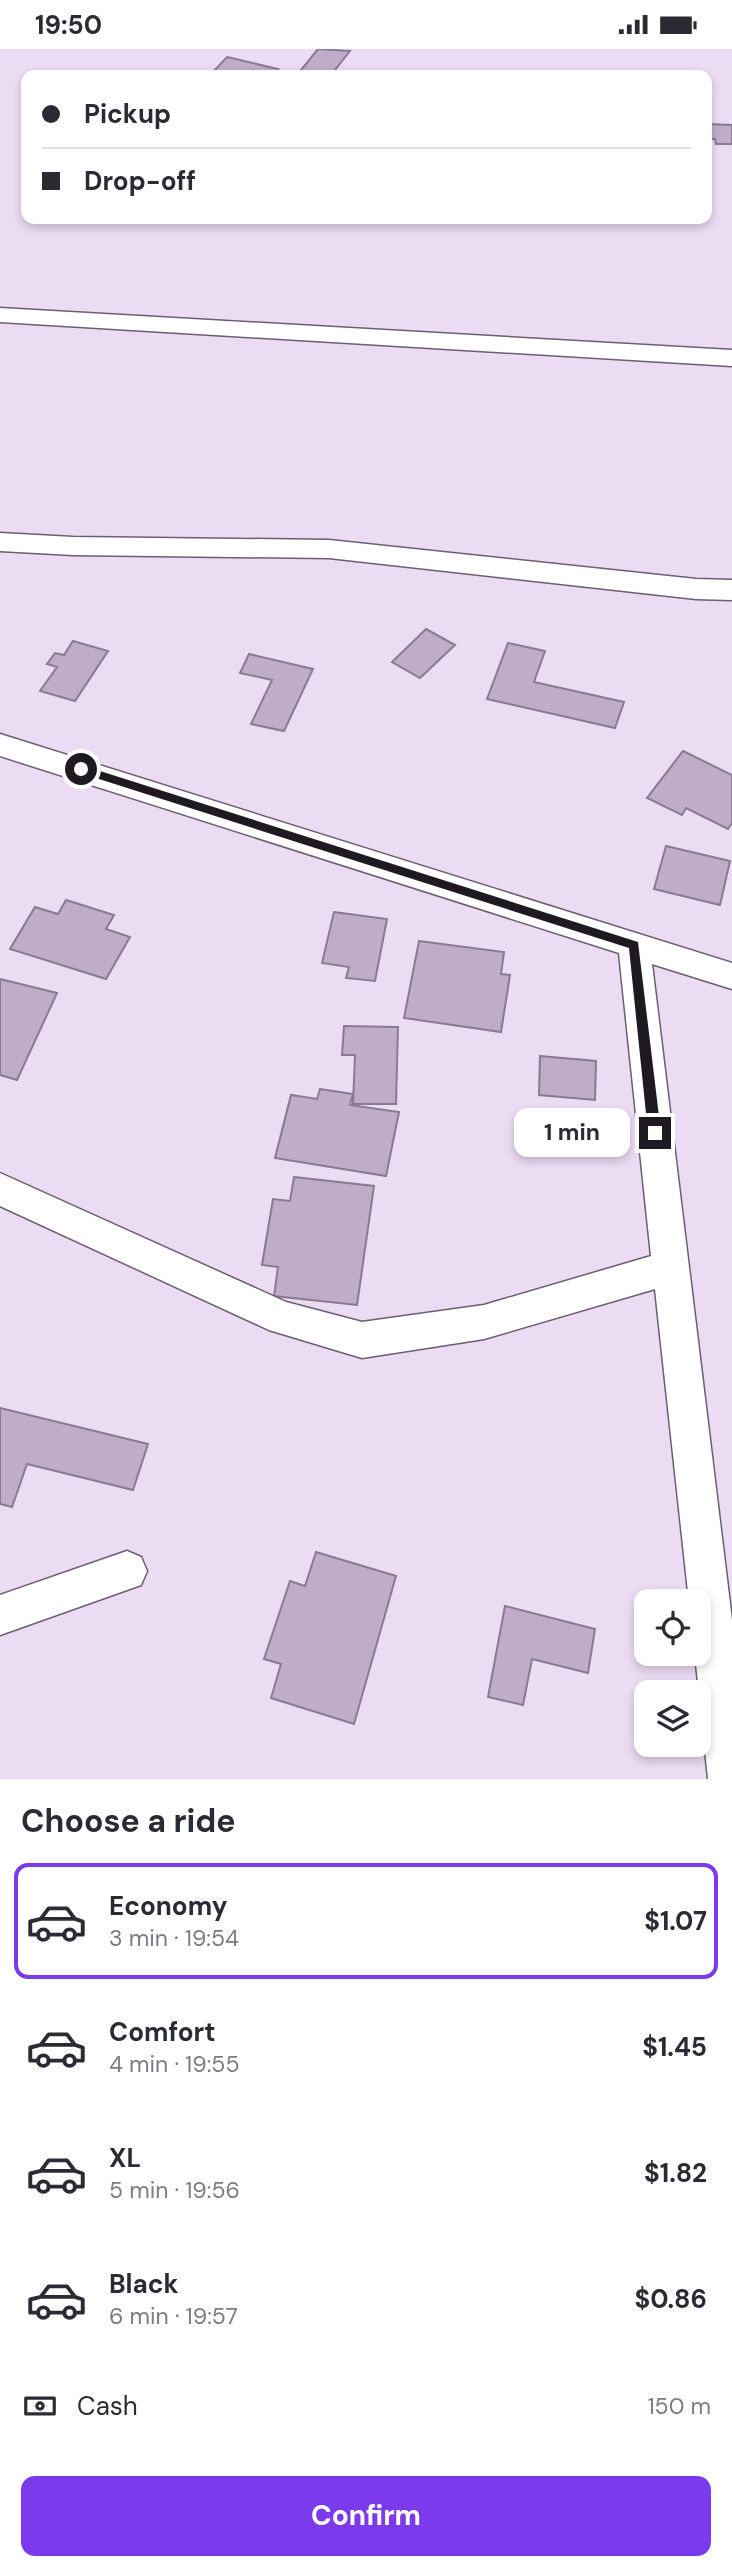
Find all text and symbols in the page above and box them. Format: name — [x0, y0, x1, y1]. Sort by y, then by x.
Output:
text: 19:50 — [35, 8, 102, 42]
text: Pickup — [84, 97, 171, 131]
text: Drop-off — [84, 164, 196, 198]
route start — [65, 753, 97, 785]
callout: 1 min — [515, 1109, 630, 1157]
text: 1 min — [544, 1117, 600, 1147]
route end — [639, 1117, 671, 1149]
map controls — [634, 1589, 711, 1757]
button: locate — [634, 1589, 711, 1666]
button: layers — [634, 1680, 711, 1757]
text: Choose a ride — [21, 1800, 236, 1842]
text: Economy — [109, 1889, 227, 1923]
icon: car — [25, 1890, 88, 1953]
text: $1.07 — [644, 1904, 707, 1938]
text: 3 min · 19:54 — [109, 1923, 239, 1953]
text: Comfort — [109, 2015, 215, 2049]
icon: car — [25, 2016, 88, 2079]
text: $1.45 — [642, 2030, 707, 2064]
text: 4 min · 19:55 — [109, 2049, 239, 2079]
text: XL — [109, 2141, 141, 2175]
icon: car — [25, 2142, 88, 2205]
text: $1.82 — [644, 2156, 707, 2190]
text: 5 min · 19:56 — [109, 2175, 240, 2205]
text: Black — [109, 2267, 179, 2301]
icon: car — [25, 2268, 88, 2331]
text: $0.86 — [635, 2282, 707, 2316]
text: 6 min · 19:57 — [109, 2301, 238, 2331]
icon: cash — [21, 2387, 59, 2425]
text: Cash — [77, 2389, 138, 2423]
text: 150 m — [647, 2391, 711, 2421]
button: Confirm — [21, 2476, 711, 2556]

